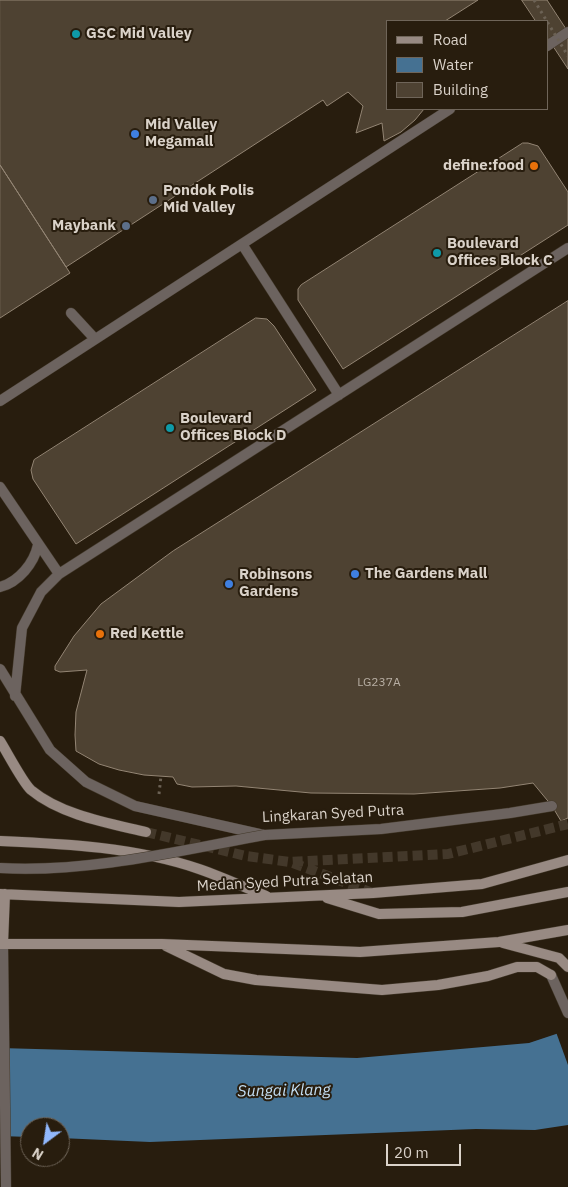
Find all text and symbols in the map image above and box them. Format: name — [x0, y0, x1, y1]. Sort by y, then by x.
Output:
legend — [386, 20, 548, 110]
place label: GSC Mid Valley — [86, 25, 192, 43]
marker: GSC Mid Valley — [70, 28, 82, 40]
text: Road — [433, 30, 468, 49]
text: Water — [433, 55, 473, 74]
text: Building — [433, 80, 488, 99]
place label: Mid Valley Megamall — [145, 116, 217, 151]
marker: Mid Valley Megamall — [129, 128, 141, 140]
place label: define:food — [443, 157, 524, 175]
marker: define:food — [528, 160, 540, 172]
place label: Pondok Polis Mid Valley — [163, 182, 254, 217]
marker: Pondok Polis Mid Valley — [147, 194, 159, 206]
place label: Maybank — [52, 217, 116, 235]
marker: Maybank — [120, 220, 132, 232]
place label: Boulevard Offices Block C — [447, 235, 553, 270]
marker: Boulevard Offices Block C — [431, 247, 443, 259]
place label: Boulevard Offices Block D — [180, 410, 287, 445]
marker: Boulevard Offices Block D — [164, 422, 176, 434]
place label: The Gardens Mall — [365, 565, 487, 583]
place label: Robinsons Gardens — [239, 566, 312, 601]
marker: The Gardens Mall — [349, 568, 361, 580]
marker: Robinsons Gardens — [223, 578, 235, 590]
place label: Red Kettle — [110, 625, 184, 643]
marker: Red Kettle — [94, 628, 106, 640]
house number: LG237A — [357, 676, 401, 690]
street label: Lingkaran Syed Putra — [262, 801, 404, 827]
street label: Medan Syed Putra Selatan — [196, 868, 374, 896]
water label: Sungai Klang — [237, 1081, 331, 1101]
north arrow — [20, 1117, 70, 1167]
scale bar — [388, 1134, 463, 1166]
text: 20 m — [394, 1143, 429, 1162]
text: N — [29, 1144, 47, 1164]

